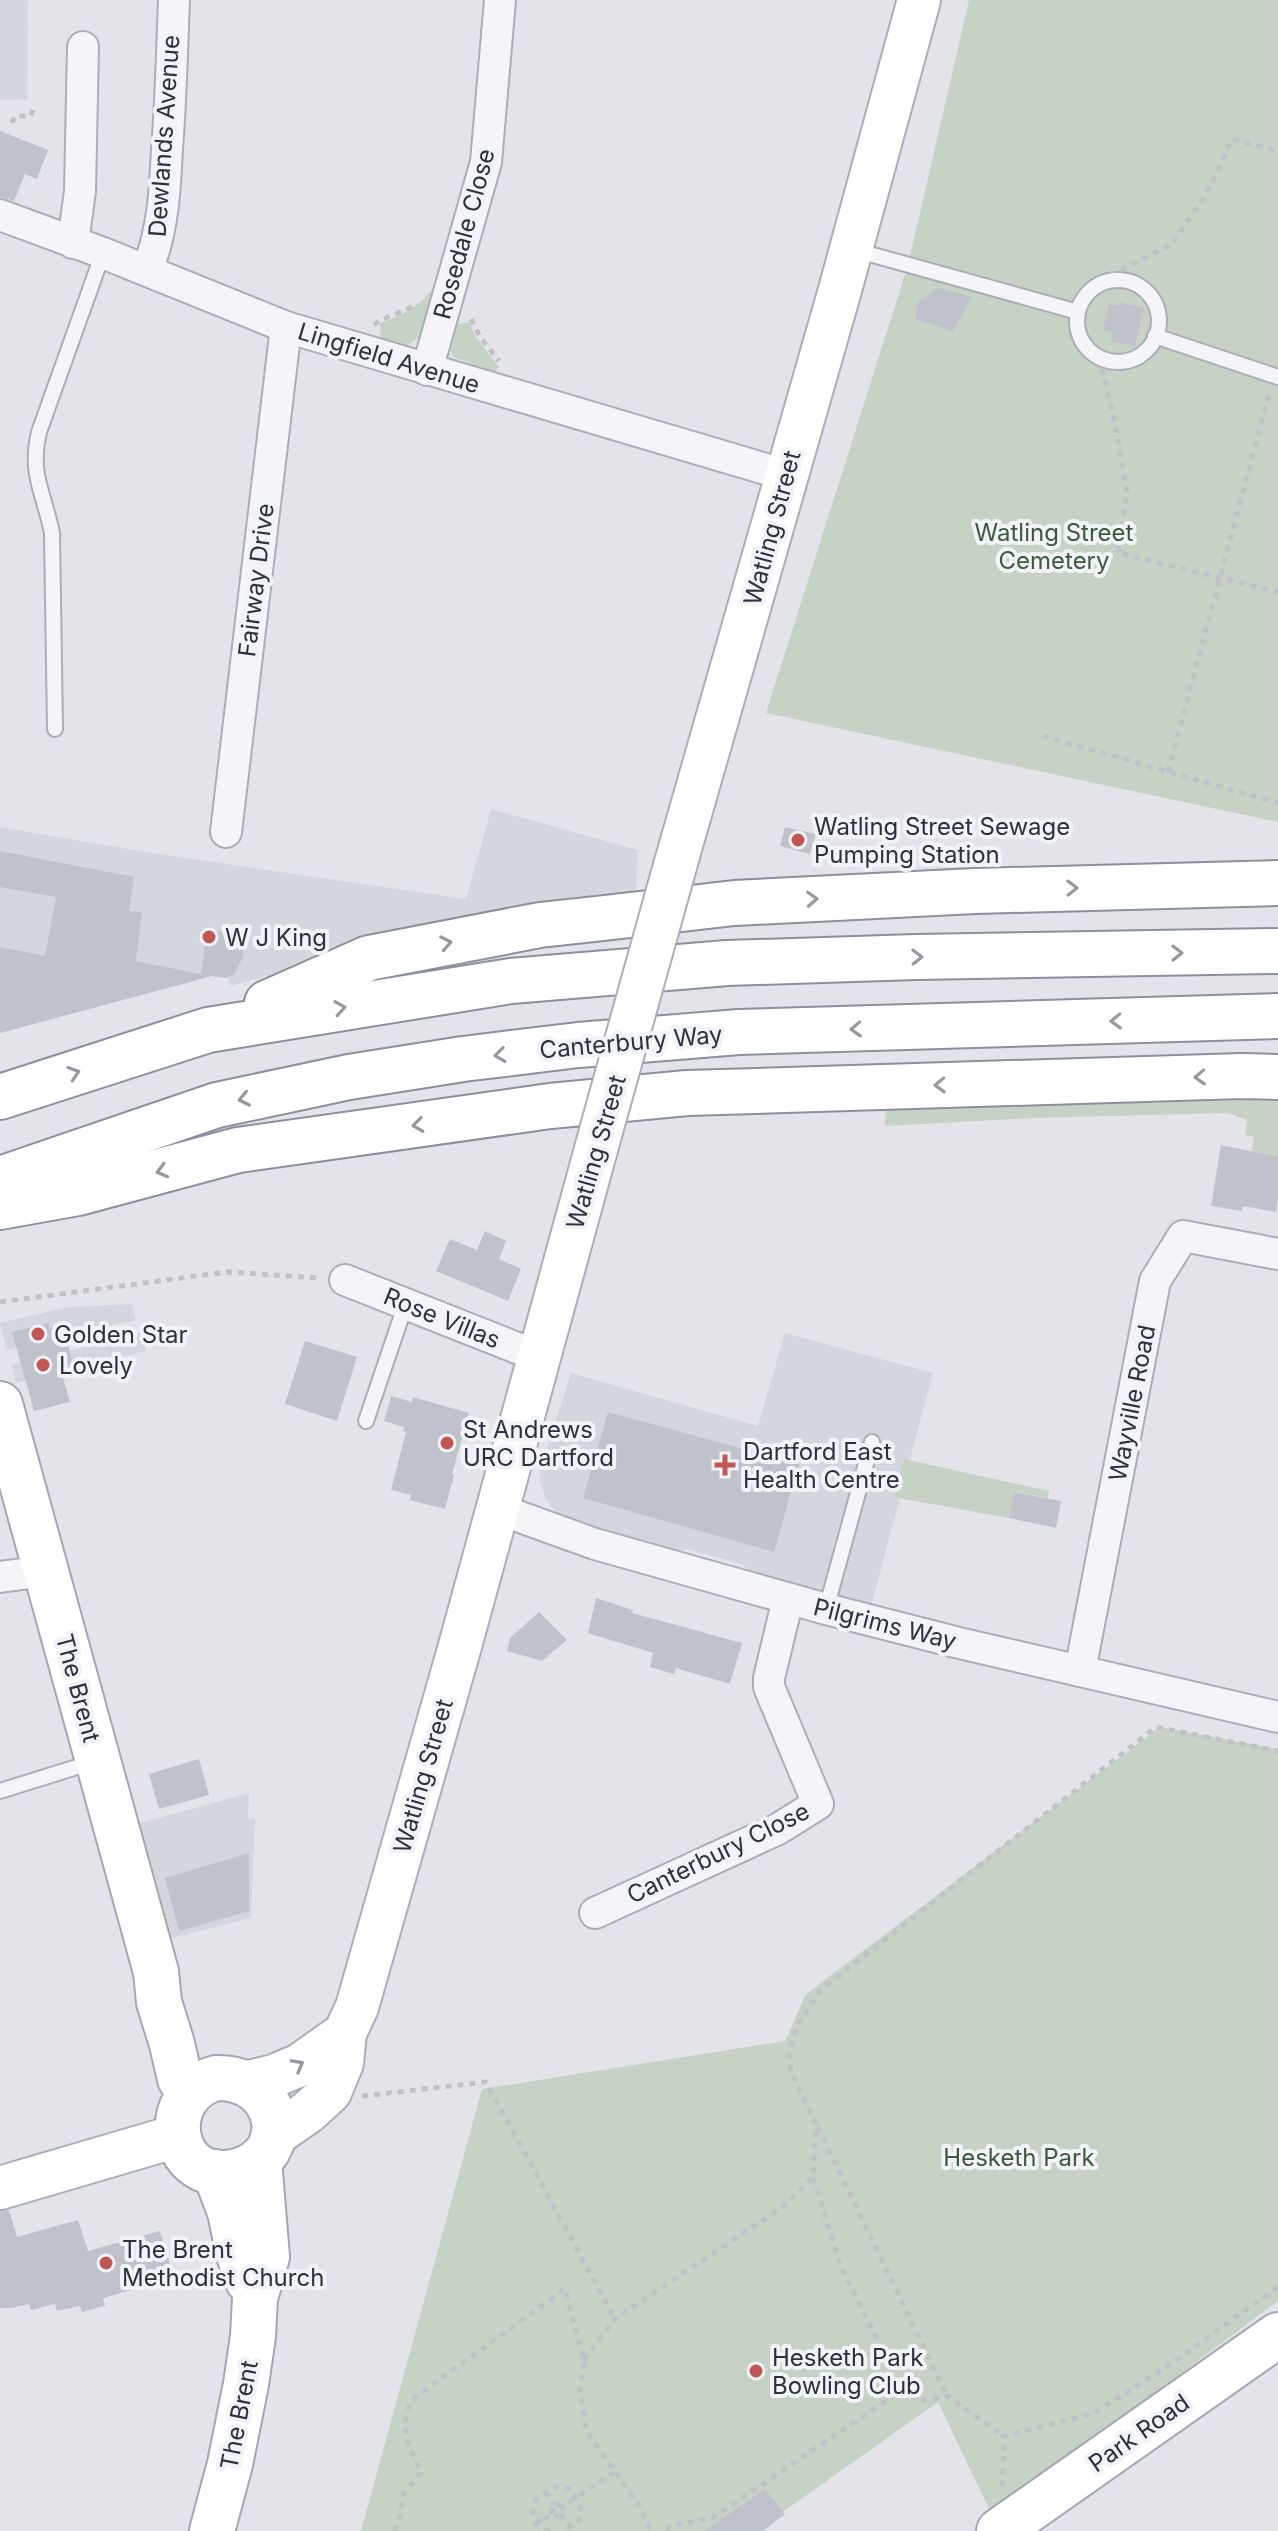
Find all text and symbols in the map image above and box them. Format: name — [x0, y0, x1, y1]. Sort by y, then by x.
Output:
street label: Dewlands Avenue — [142, 34, 186, 238]
street label: Rosedale Close — [427, 146, 501, 322]
street label: Lingfield Avenue — [295, 317, 483, 399]
street label: Watling Street — [737, 447, 807, 608]
street label: Fairway Drive — [232, 501, 280, 659]
park label: Watling Street Cemetery — [975, 518, 1134, 575]
place label: Watling Street Sewage Pumping Station — [814, 812, 1070, 869]
marker: Watling Street Sewage Pumping Station — [789, 831, 807, 849]
one-way arrow — [1066, 880, 1079, 897]
one-way arrow — [806, 891, 819, 908]
place label: W J King — [225, 923, 327, 952]
marker: W J King — [200, 928, 218, 946]
one-way arrow — [439, 936, 453, 953]
one-way arrow — [1171, 944, 1184, 961]
one-way arrow — [911, 948, 924, 965]
one-way arrow — [333, 1000, 347, 1017]
one-way arrow — [1109, 1013, 1122, 1030]
street label: Canterbury Way — [538, 1020, 724, 1064]
one-way arrow — [849, 1020, 862, 1037]
one-way arrow — [493, 1046, 506, 1063]
one-way arrow — [67, 1066, 81, 1082]
one-way arrow — [1193, 1069, 1206, 1086]
street label: Watling Street — [560, 1072, 632, 1232]
one-way arrow — [933, 1077, 946, 1094]
one-way arrow — [238, 1090, 252, 1107]
one-way arrow — [411, 1116, 424, 1133]
one-way arrow — [156, 1161, 170, 1178]
street label: Rose Villas — [380, 1282, 504, 1354]
place label: Golden Star — [54, 1320, 188, 1349]
street label: Wayville Road — [1103, 1322, 1161, 1484]
marker: Golden Star — [29, 1325, 47, 1343]
place label: Lovely — [59, 1351, 133, 1380]
marker: Lovely — [34, 1356, 52, 1374]
place label: St Andrews URC Dartford — [463, 1415, 614, 1472]
marker: St Andrews URC Dartford — [438, 1434, 456, 1452]
place label: Dartford East Health Centre — [743, 1437, 900, 1494]
marker: Dartford East Health Centre — [714, 1454, 736, 1476]
street label: Pilgrims Way — [810, 1592, 960, 1656]
street label: The Brent — [50, 1631, 106, 1745]
street label: Watling Street — [387, 1696, 459, 1856]
street label: Canterbury Close — [622, 1796, 814, 1910]
one-way arrow — [290, 2059, 304, 2074]
park label: Hesketh Park — [943, 2143, 1095, 2172]
place label: The Brent Methodist Church — [122, 2235, 324, 2292]
marker: The Brent Methodist Church — [97, 2254, 115, 2272]
place label: Hesketh Park Bowling Club — [772, 2343, 923, 2400]
street label: The Brent — [214, 2358, 264, 2472]
marker: Hesketh Park Bowling Club — [747, 2362, 765, 2380]
street label: Park Road — [1083, 2388, 1195, 2478]

